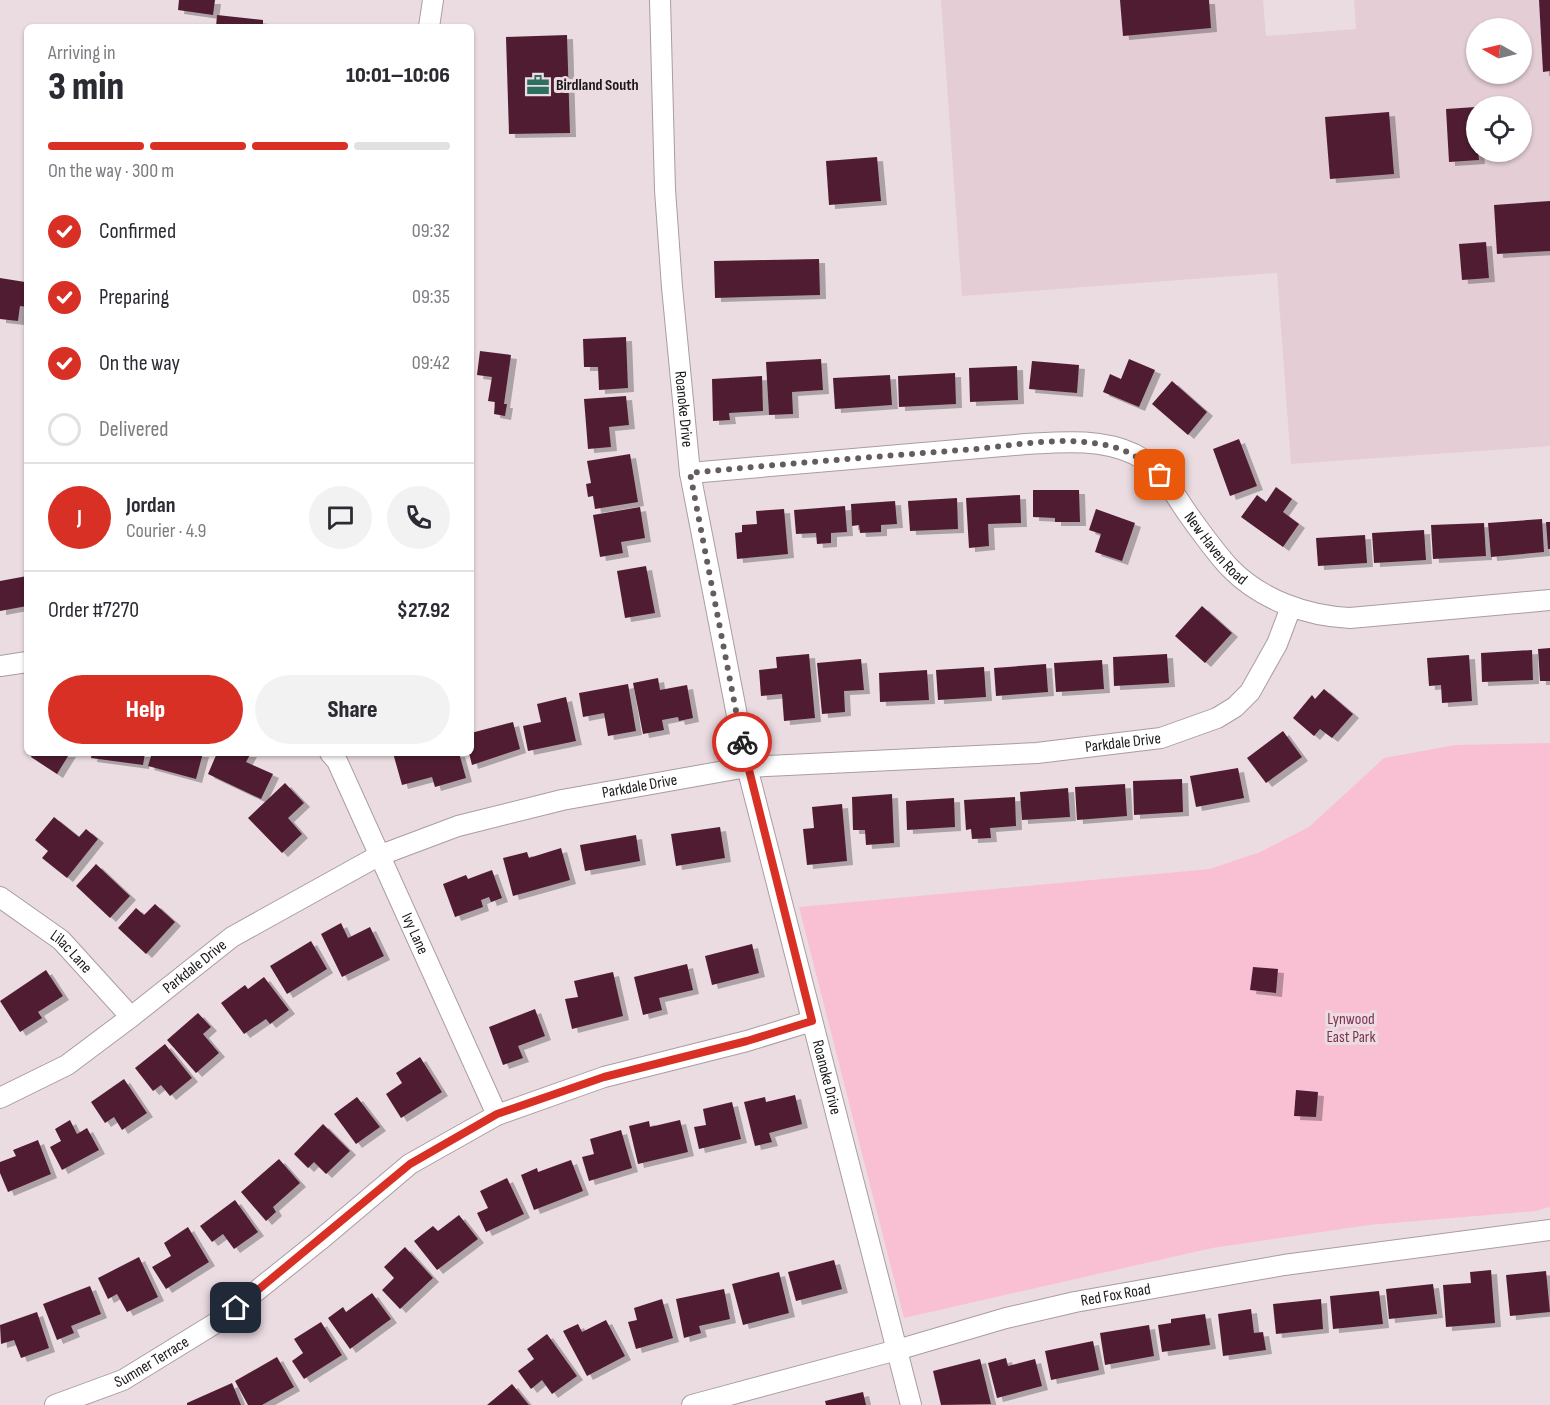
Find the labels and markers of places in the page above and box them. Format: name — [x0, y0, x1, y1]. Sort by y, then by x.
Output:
office icon: Birdland South — [525, 72, 551, 98]
place label: Birdland South — [556, 76, 639, 95]
pin — [1134, 449, 1185, 500]
pin — [210, 1282, 261, 1333]

